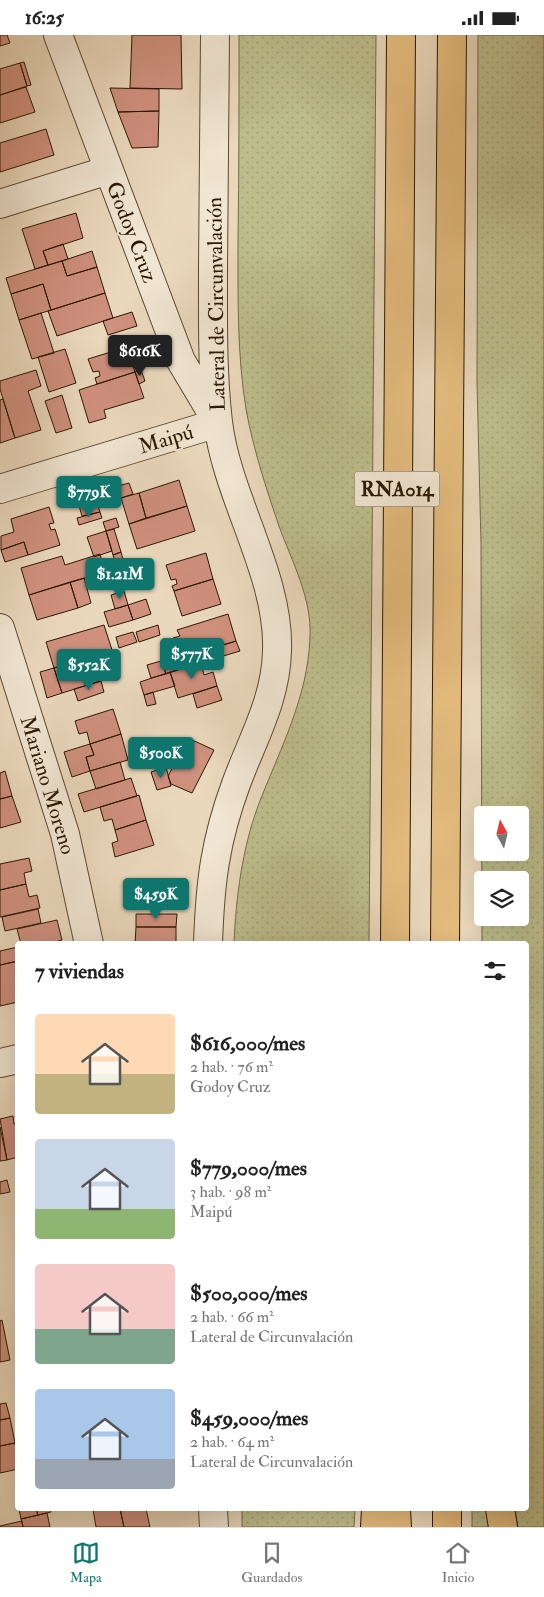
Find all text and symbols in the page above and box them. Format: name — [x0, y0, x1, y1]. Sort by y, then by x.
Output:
text: 16:25 — [25, 6, 64, 30]
street label: Godoy Cruz — [100, 178, 163, 286]
street label: Lateral de Circunvalación — [201, 197, 232, 411]
pin: $616K — [105, 335, 175, 377]
text: $616K — [119, 341, 161, 361]
street label: Maipú — [136, 418, 197, 461]
road number: RNA014 — [354, 471, 440, 507]
pin: $779K — [54, 475, 124, 518]
text: $779K — [67, 482, 111, 502]
pin: $1.21M — [79, 557, 161, 600]
text: $1.21M — [96, 564, 144, 584]
pin: $577K — [157, 637, 227, 680]
text: $577K — [171, 644, 213, 664]
pin: $552K — [54, 649, 124, 691]
text: $552K — [68, 655, 110, 675]
street label: Mariano Moreno — [14, 713, 81, 858]
pin: $500K — [126, 737, 196, 779]
text: $500K — [139, 743, 183, 763]
north arrow — [474, 806, 529, 861]
map controls — [474, 806, 529, 926]
button: layers — [474, 871, 529, 926]
pin: $459K — [121, 877, 191, 920]
text: $459K — [134, 884, 178, 904]
icon: filters — [481, 957, 509, 985]
text: 7 viviendas — [35, 958, 124, 985]
text: $616,000/mes — [190, 1030, 305, 1057]
icon: home — [75, 1034, 135, 1094]
text: 2 hab. · 76 m² — [190, 1057, 273, 1077]
text: Godoy Cruz — [190, 1077, 271, 1097]
text: $779,000/mes — [190, 1155, 307, 1182]
icon: home — [75, 1159, 135, 1219]
text: 3 hab. · 98 m² — [190, 1182, 271, 1202]
text: Maipú — [190, 1202, 233, 1222]
text: $500,000/mes — [190, 1280, 307, 1307]
icon: home — [75, 1284, 135, 1344]
text: 2 hab. · 66 m² — [190, 1307, 274, 1327]
text: Lateral de Circunvalación — [190, 1327, 353, 1347]
text: $459,000/mes — [190, 1405, 308, 1432]
icon: home — [75, 1409, 135, 1469]
text: 2 hab. · 64 m² — [190, 1432, 274, 1452]
text: Lateral de Circunvalación — [190, 1452, 353, 1472]
tab: Mapa — [70, 1539, 102, 1586]
tab: Guardados — [241, 1539, 302, 1586]
tab: Inicio — [442, 1539, 474, 1586]

